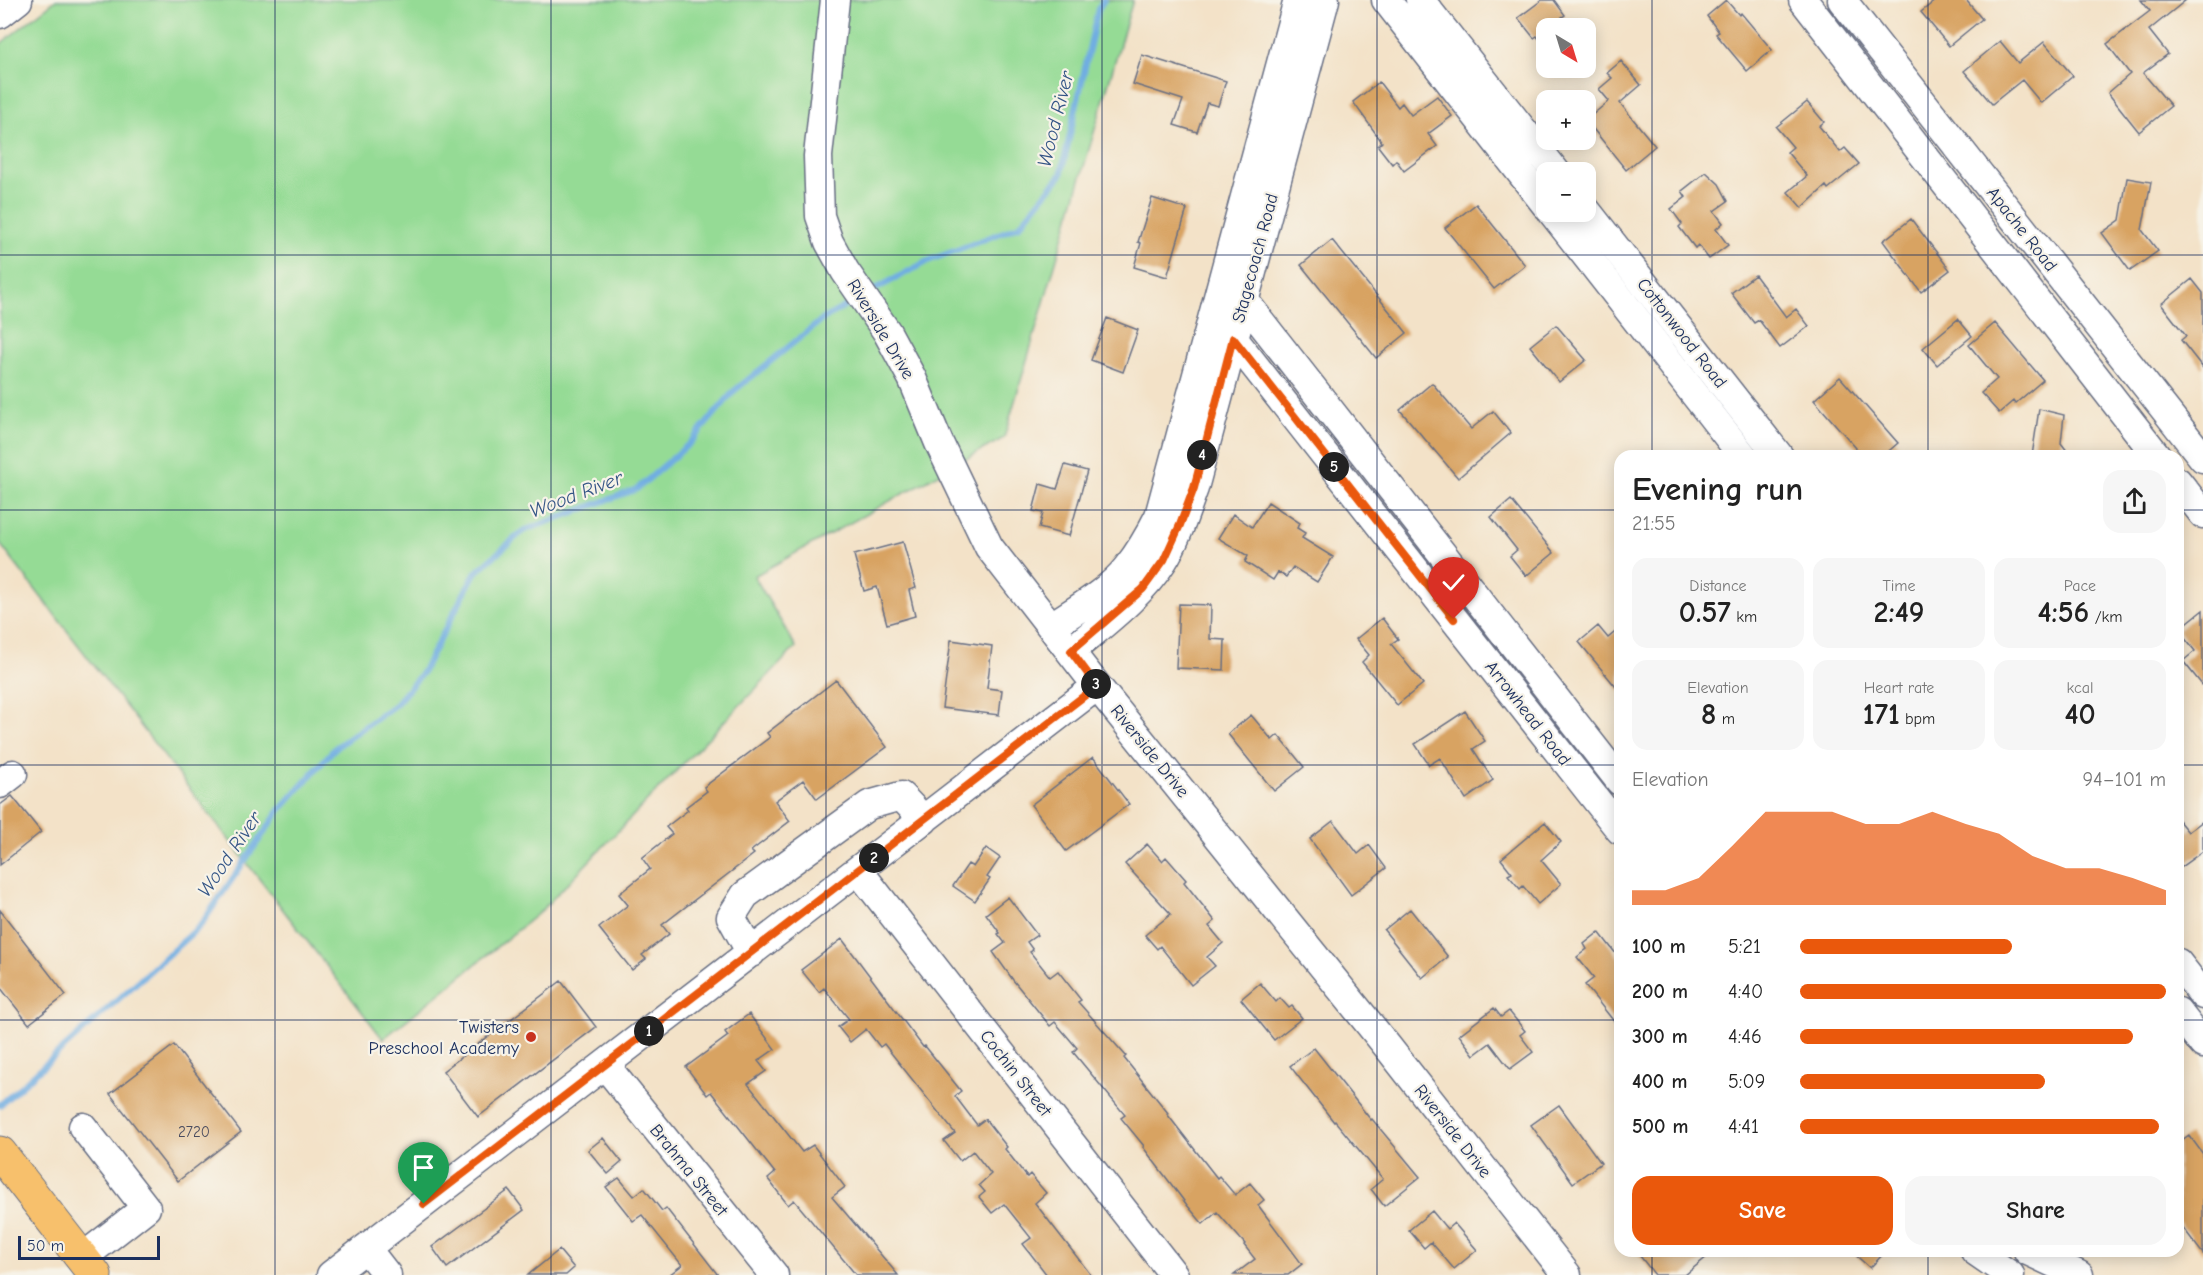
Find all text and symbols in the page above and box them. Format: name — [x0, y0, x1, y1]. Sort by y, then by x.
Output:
north arrow — [1536, 18, 1596, 78]
map controls — [1536, 18, 1596, 222]
water label: Wood River — [1032, 68, 1079, 169]
button: + — [1536, 90, 1596, 150]
button: − — [1536, 162, 1596, 222]
street label: Apache Road — [1982, 183, 2061, 276]
street label: Stagecoach Road — [1228, 191, 1283, 325]
street label: Cottonwood Road — [1632, 274, 1731, 392]
street label: Riverside Drive — [842, 275, 919, 383]
pin: 4 — [1187, 440, 1217, 470]
text: 4 — [1198, 446, 1206, 464]
pin: 5 — [1319, 452, 1349, 482]
text: 5 — [1330, 458, 1338, 476]
water label: Wood River — [526, 466, 627, 523]
text: Evening run — [1632, 470, 1803, 508]
button: share — [2103, 470, 2166, 533]
text: 21:55 — [1632, 512, 1676, 535]
pin — [1428, 557, 1479, 619]
icon: check — [1437, 566, 1470, 599]
text: Distance — [1689, 577, 1747, 595]
text: Time — [1882, 577, 1916, 595]
text: Pace — [2064, 577, 2096, 595]
text: 0.57 — [1679, 595, 1731, 630]
text: 2:49 — [1874, 595, 1924, 630]
text: 4:56 — [2037, 595, 2089, 630]
text: km — [1731, 608, 1757, 626]
text: /km — [2089, 608, 2123, 626]
street label: Arrowhead Road — [1480, 657, 1575, 770]
pin: 3 — [1081, 669, 1111, 699]
text: 3 — [1092, 675, 1100, 693]
text: Elevation — [1687, 679, 1749, 697]
text: Heart rate — [1864, 679, 1934, 697]
text: kcal — [2067, 679, 2093, 697]
text: 8 — [1701, 697, 1716, 732]
text: 171 — [1863, 697, 1900, 732]
text: 40 — [2064, 697, 2096, 732]
street label: Riverside Drive — [1106, 701, 1193, 802]
text: m — [1716, 710, 1735, 728]
text: bpm — [1900, 710, 1935, 728]
text: Elevation — [1632, 768, 1709, 791]
text: 94–101 m — [2082, 768, 2166, 791]
water label: Wood River — [193, 806, 267, 901]
pin: 2 — [859, 843, 889, 873]
text: 2 — [870, 849, 878, 867]
text: 100 m — [1632, 935, 1686, 958]
text: 5:21 — [1728, 935, 1761, 958]
text: 200 m — [1632, 980, 1688, 1003]
text: 4:40 — [1728, 980, 1763, 1003]
pin: 1 — [634, 1016, 664, 1046]
place label: Twisters Preschool Academy — [368, 1017, 520, 1059]
text: 1 — [646, 1022, 652, 1040]
text: 300 m — [1632, 1025, 1688, 1048]
text: 4:46 — [1728, 1025, 1762, 1048]
street label: Cochin Street — [975, 1026, 1056, 1121]
marker: Twisters Preschool Academy — [524, 1030, 538, 1044]
text: 400 m — [1632, 1070, 1687, 1093]
text: 5:09 — [1728, 1070, 1765, 1093]
street label: Riverside Drive — [1410, 1080, 1496, 1182]
text: 500 m — [1632, 1115, 1689, 1138]
text: 4:41 — [1728, 1115, 1759, 1138]
street label: Brahma Street — [645, 1120, 733, 1221]
house number: 2720 — [178, 1123, 210, 1141]
pin — [398, 1142, 449, 1204]
icon: arrive — [407, 1151, 440, 1184]
button: Save — [1632, 1176, 1893, 1245]
button: Share — [1905, 1176, 2166, 1245]
scale bar — [18, 1233, 160, 1260]
text: 50 m — [27, 1237, 64, 1255]

